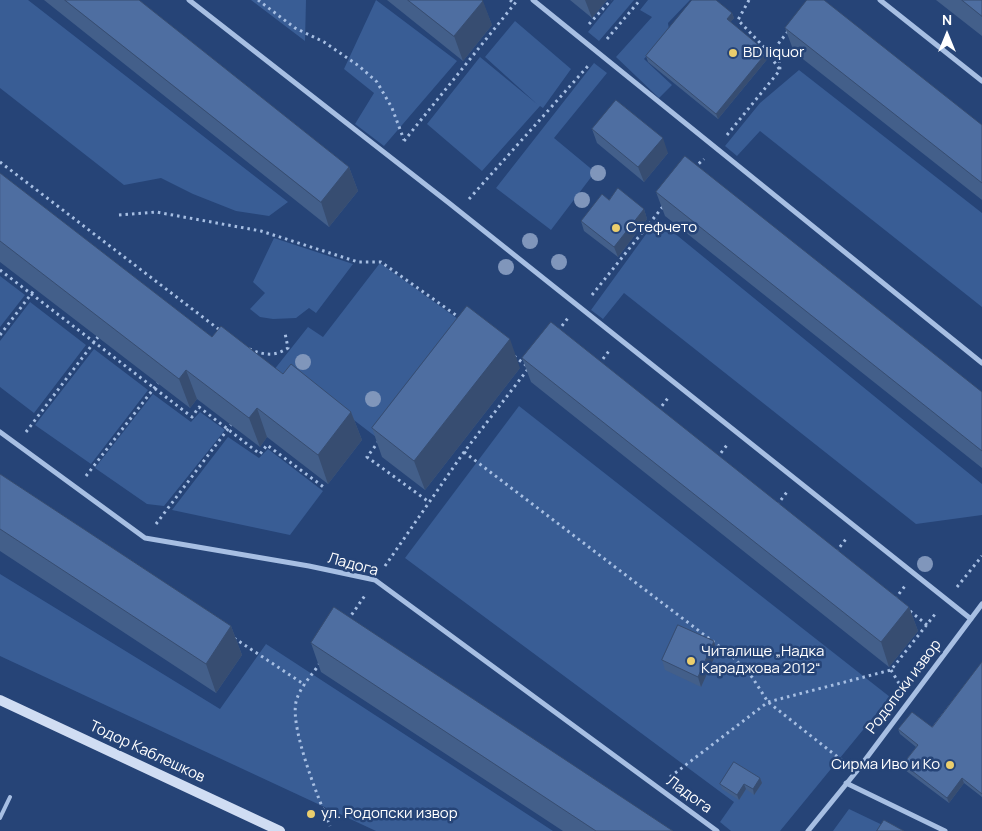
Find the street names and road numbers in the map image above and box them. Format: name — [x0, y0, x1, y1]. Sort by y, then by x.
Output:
street label: Ладога — [326, 550, 380, 580]
street label: Родопски извор — [863, 636, 945, 738]
street label: Тодор Каблешков — [86, 717, 208, 787]
street label: Ладога — [663, 773, 715, 817]

